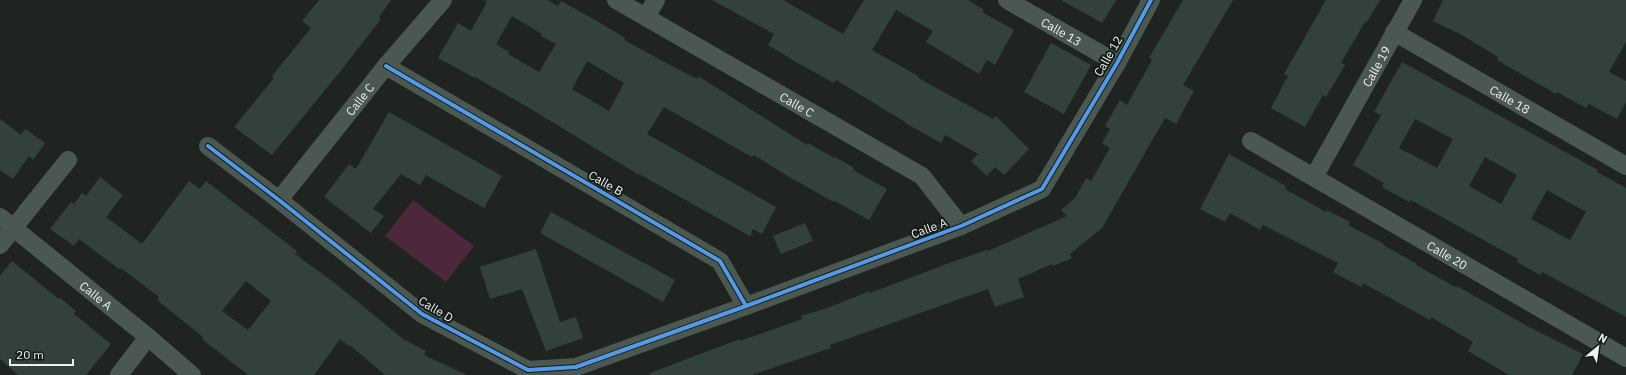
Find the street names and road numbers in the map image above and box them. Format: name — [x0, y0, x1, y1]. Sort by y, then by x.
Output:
street label: Calle 13 — [1039, 14, 1085, 49]
street label: Calle 12 — [1090, 33, 1126, 79]
street label: Calle 19 — [1359, 43, 1393, 89]
street label: Calle C — [342, 80, 377, 118]
street label: Calle 18 — [1487, 81, 1533, 117]
street label: Calle C — [777, 88, 818, 120]
street label: Calle B — [586, 167, 626, 199]
street label: Calle A — [909, 214, 949, 241]
street label: Calle 20 — [1425, 237, 1470, 272]
street label: Calle A — [77, 277, 116, 313]
street label: Calle D — [416, 293, 456, 325]

